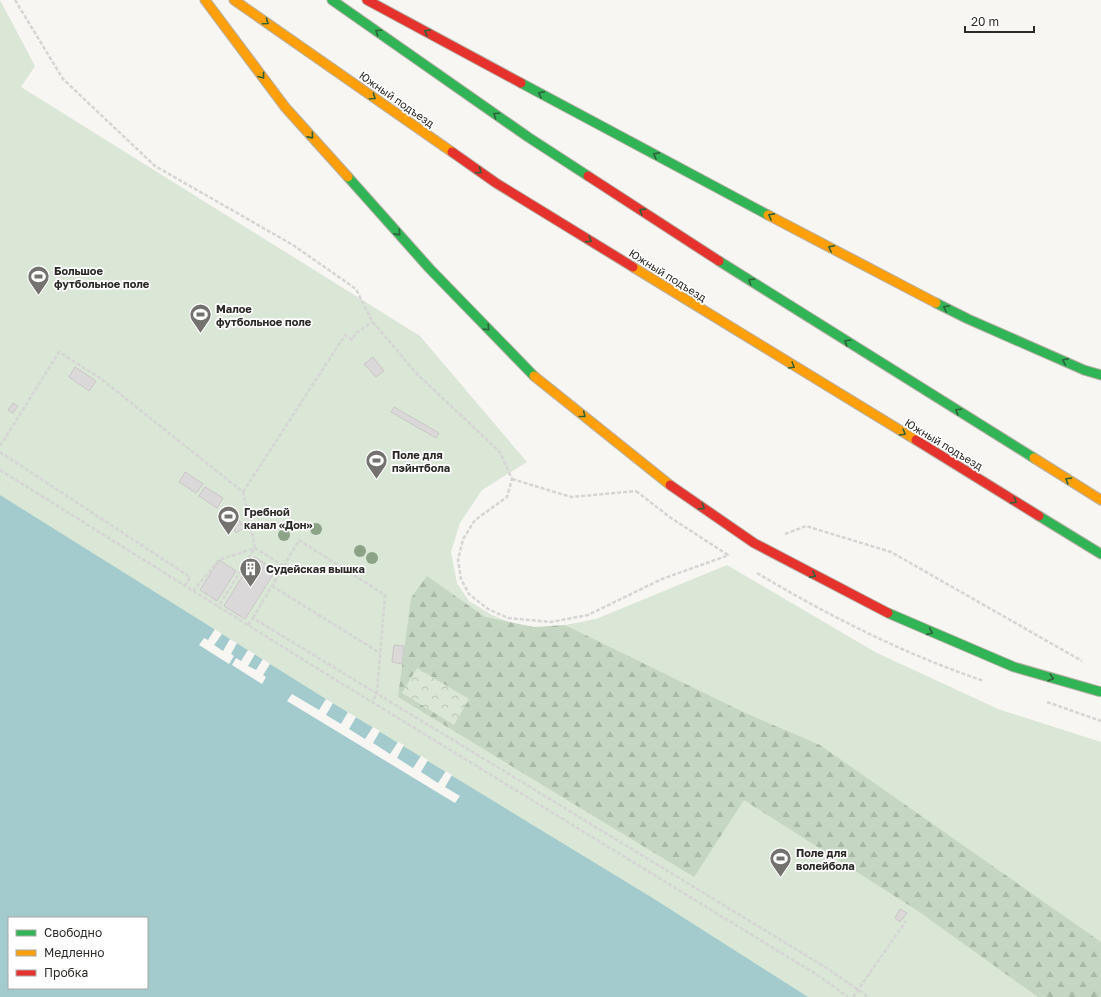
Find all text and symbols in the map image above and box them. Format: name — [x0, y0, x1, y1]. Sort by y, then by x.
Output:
scale bar — [965, 8, 1034, 34]
text: 20 m — [971, 14, 999, 29]
one-way arrow — [262, 17, 269, 25]
one-way arrow — [375, 29, 382, 37]
one-way arrow — [424, 29, 431, 37]
street label: Южный подъезд — [357, 68, 437, 130]
one-way arrow — [257, 72, 264, 79]
one-way arrow — [538, 91, 546, 98]
one-way arrow — [368, 92, 375, 99]
one-way arrow — [493, 112, 500, 120]
one-way arrow — [306, 132, 313, 139]
one-way arrow — [653, 152, 660, 160]
one-way arrow — [475, 166, 482, 174]
one-way arrow — [639, 209, 646, 216]
one-way arrow — [767, 214, 775, 221]
one-way arrow — [393, 228, 401, 236]
one-way arrow — [585, 236, 592, 243]
one-way arrow — [828, 245, 835, 253]
street label: Южный подъезд — [627, 246, 709, 304]
sports icon: Большое футбольное поле — [26, 263, 52, 296]
place label: Большое футбольное поле — [54, 264, 150, 290]
one-way arrow — [748, 279, 755, 286]
sports icon: Малое футбольное поле — [187, 301, 213, 334]
place label: Малое футбольное поле — [216, 302, 312, 328]
one-way arrow — [943, 305, 950, 313]
one-way arrow — [482, 323, 490, 331]
one-way arrow — [844, 339, 851, 347]
one-way arrow — [1061, 358, 1069, 366]
one-way arrow — [788, 361, 795, 368]
one-way arrow — [955, 408, 962, 416]
one-way arrow — [578, 411, 585, 418]
street label: Южный подъезд — [903, 416, 986, 473]
one-way arrow — [899, 429, 906, 436]
sports icon: Поле для пэйнтбола — [364, 447, 390, 480]
place label: Поле для пэйнтбола — [392, 448, 450, 474]
one-way arrow — [1065, 477, 1072, 484]
one-way arrow — [1010, 496, 1017, 504]
one-way arrow — [698, 502, 705, 509]
sports icon: Гребной канал «Дон» — [215, 504, 241, 537]
place label: Гребной канал «Дон» — [244, 505, 312, 531]
building icon: Судейская вышка — [237, 555, 263, 588]
place label: Судейская вышка — [266, 562, 365, 575]
one-way arrow — [809, 570, 816, 577]
one-way arrow — [926, 627, 933, 635]
one-way arrow — [1047, 673, 1054, 682]
sports icon: Поле для волейбола — [768, 845, 794, 878]
place label: Поле для волейбола — [796, 846, 855, 872]
legend — [8, 917, 148, 989]
text: Свободно — [44, 925, 102, 940]
text: Медленно — [44, 945, 104, 960]
text: Пробка — [44, 965, 88, 980]

